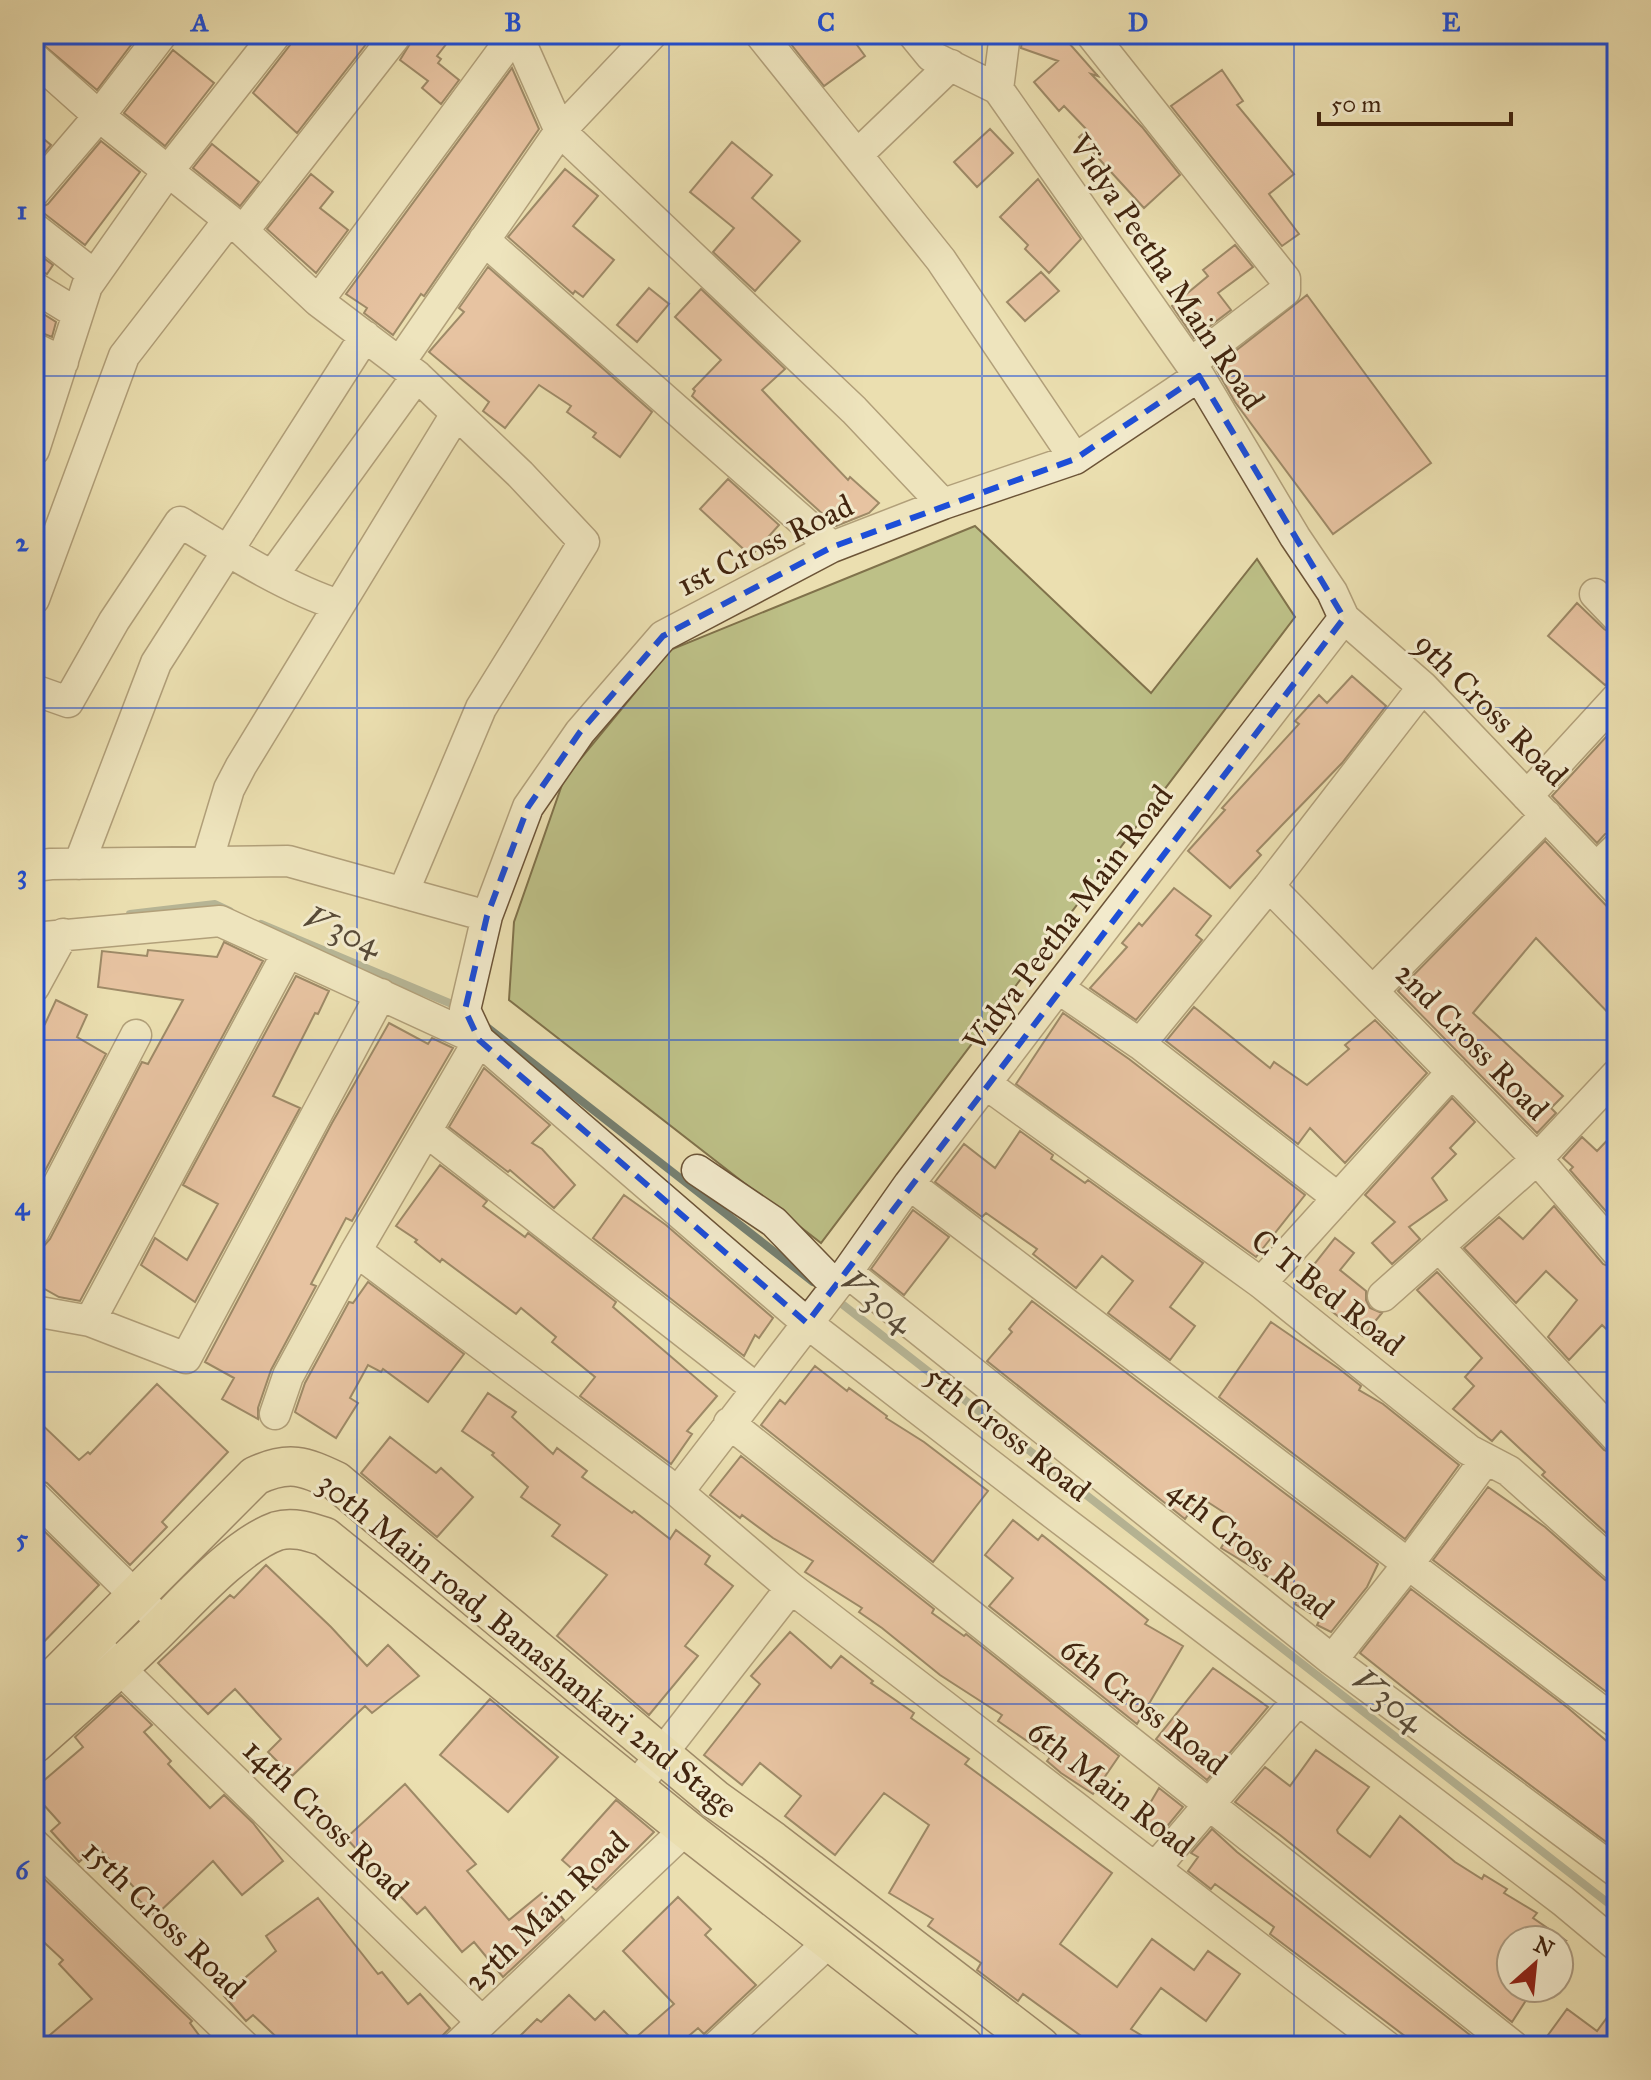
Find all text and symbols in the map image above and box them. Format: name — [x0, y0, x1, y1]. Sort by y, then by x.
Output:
text: A — [189, 6, 209, 38]
text: B — [504, 6, 522, 38]
text: C — [817, 6, 835, 38]
text: D — [1128, 6, 1148, 38]
text: E — [1442, 6, 1461, 38]
scale bar — [1319, 76, 1511, 126]
text: 50 m — [1331, 89, 1381, 119]
street label: Vidya Peetha Main Road — [1059, 126, 1273, 417]
text: 1 — [17, 194, 27, 226]
street label: 1st Cross Road — [671, 486, 860, 605]
text: 2 — [16, 526, 30, 558]
street label: 9th Cross Road — [1406, 624, 1576, 794]
street label: Vidya Peetha Main Road — [955, 777, 1181, 1060]
text: 3 — [17, 858, 27, 890]
water label: V304 — [298, 896, 389, 966]
street label: 2nd Cross Road — [1387, 954, 1557, 1128]
text: 4 — [15, 1190, 31, 1222]
street label: C T Bed Road — [1244, 1221, 1412, 1364]
water label: V304 — [833, 1259, 923, 1342]
street label: 5th Cross Road — [917, 1357, 1098, 1510]
street label: 30th Main road, Banashankari 2nd Stage — [310, 1464, 746, 1827]
street label: 4th Cross Road — [1160, 1471, 1342, 1628]
text: 5 — [16, 1522, 29, 1554]
street label: 6th Cross Road — [1053, 1629, 1235, 1784]
water label: V304 — [1344, 1658, 1434, 1741]
street label: 6th Main Road — [1020, 1711, 1202, 1865]
street label: 14th Cross Road — [235, 1731, 416, 1908]
street label: 25th Main Road — [456, 1823, 637, 2000]
street label: 15th Cross Road — [74, 1832, 253, 2007]
text: 6 — [15, 1854, 30, 1886]
north arrow — [1495, 1924, 1575, 2004]
text: N — [1529, 1930, 1559, 1963]

